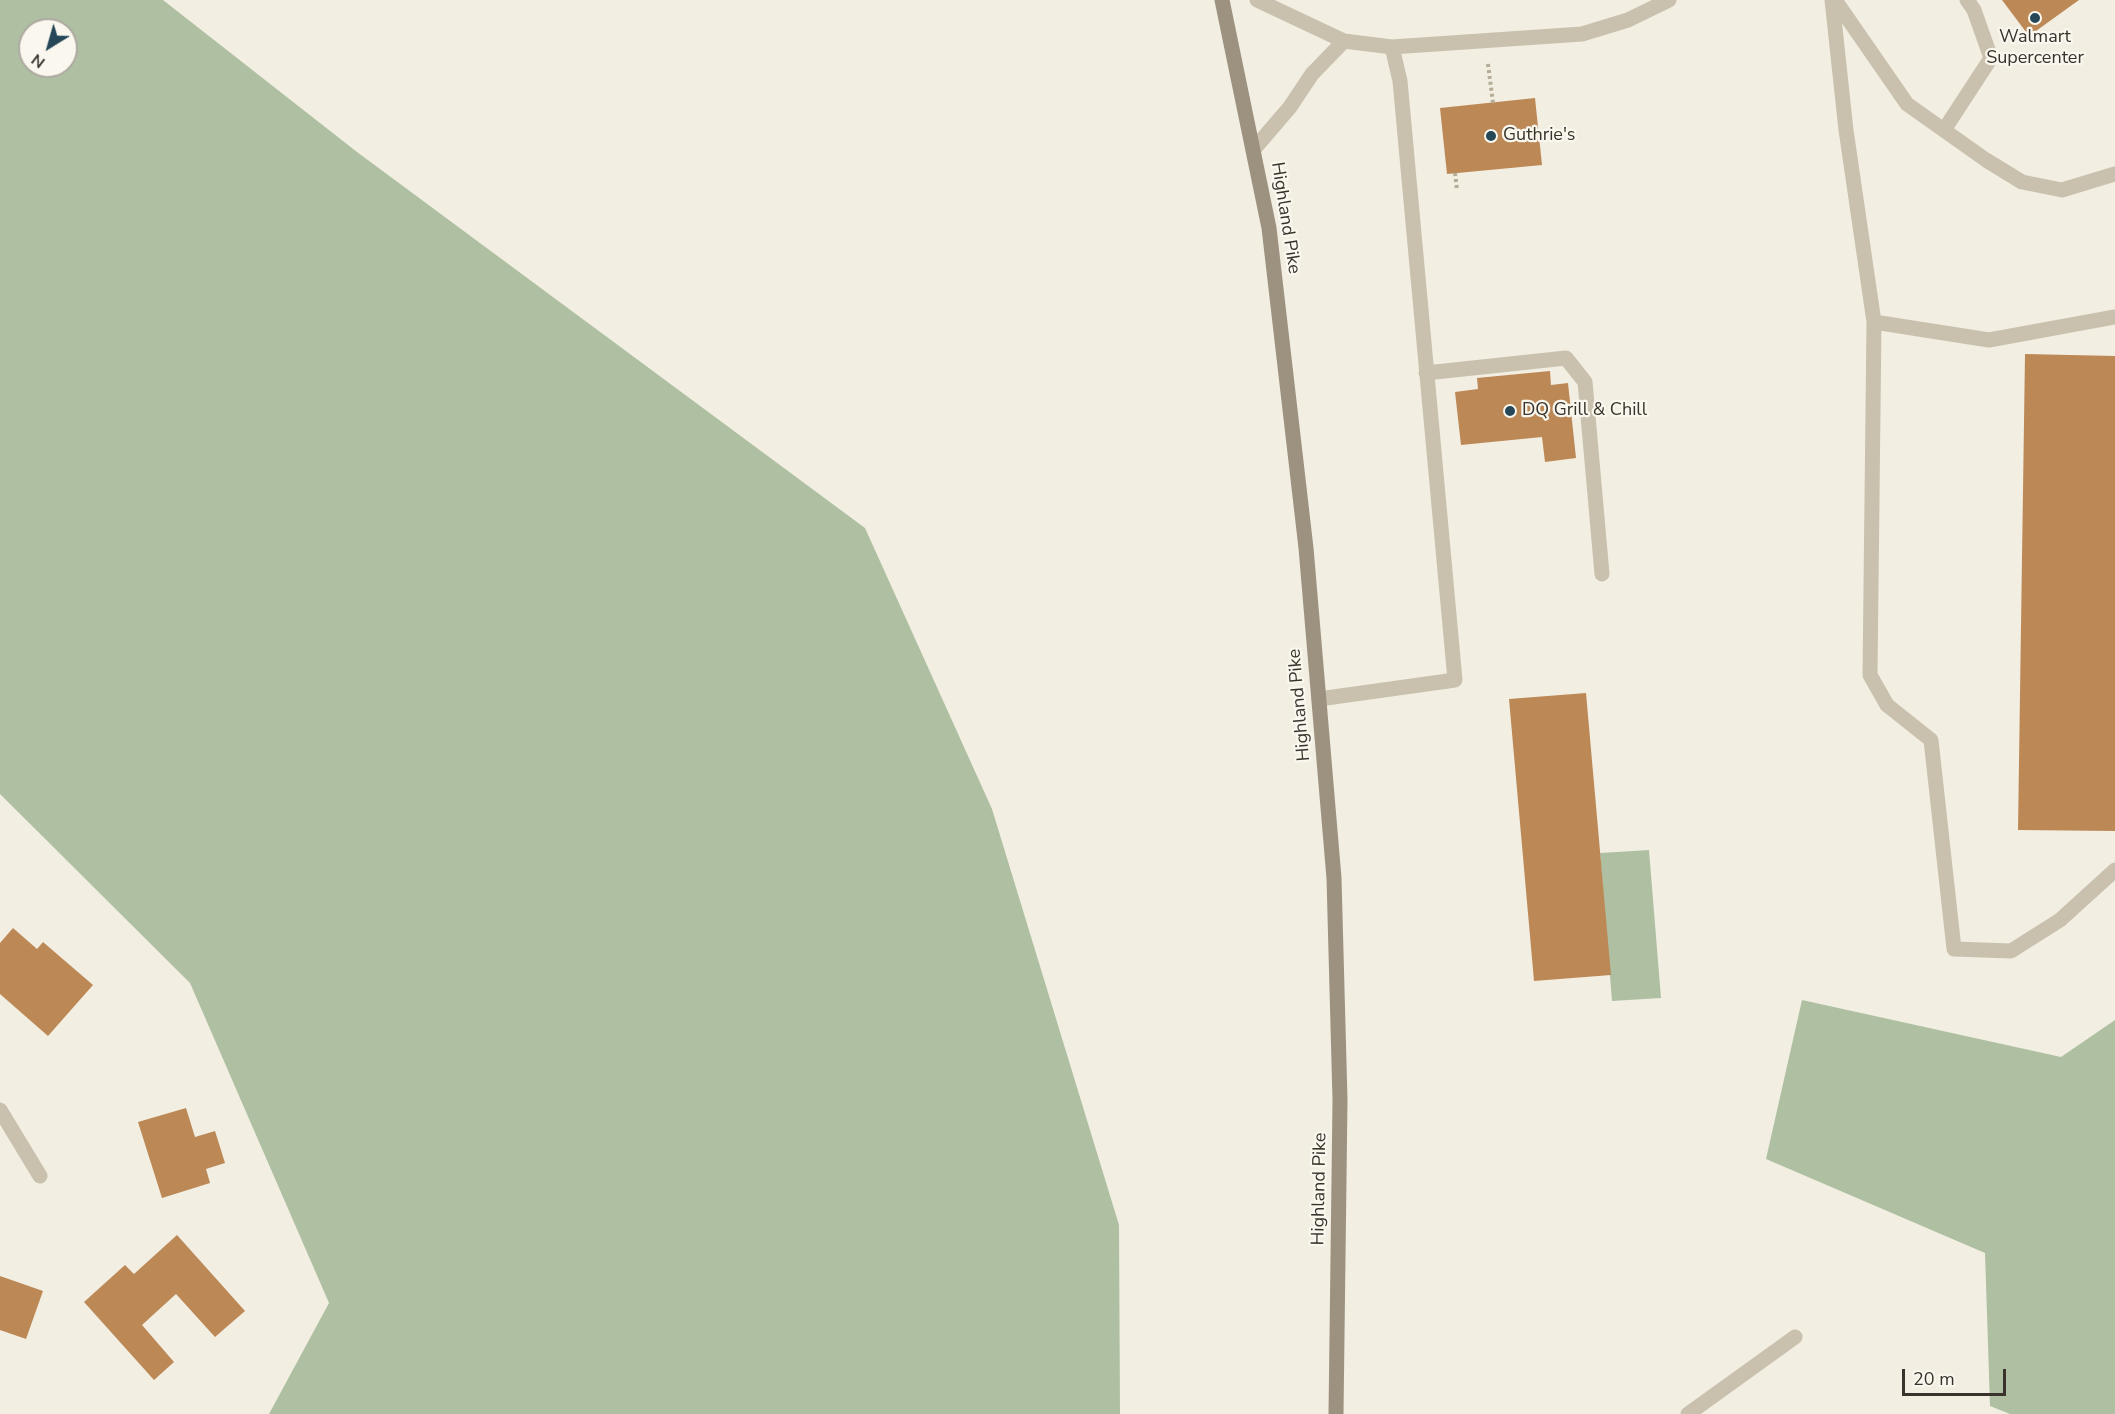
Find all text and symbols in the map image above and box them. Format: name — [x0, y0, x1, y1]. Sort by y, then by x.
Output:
marker: Walmart Supercenter — [2028, 11, 2042, 25]
north arrow — [18, 18, 78, 78]
place label: Walmart Supercenter — [1986, 27, 2084, 70]
text: N — [27, 48, 50, 73]
place label: Guthrie's — [1503, 125, 1576, 147]
marker: Guthrie's — [1484, 129, 1498, 143]
street label: Highland Pike — [1266, 161, 1304, 275]
place label: DQ Grill & Chill — [1522, 400, 1647, 422]
marker: DQ Grill & Chill — [1503, 404, 1517, 418]
street label: Highland Pike — [1284, 648, 1316, 762]
street label: Highland Pike — [1308, 1132, 1332, 1246]
scale bar — [1905, 1357, 2008, 1395]
text: 20 m — [1913, 1367, 1955, 1391]

